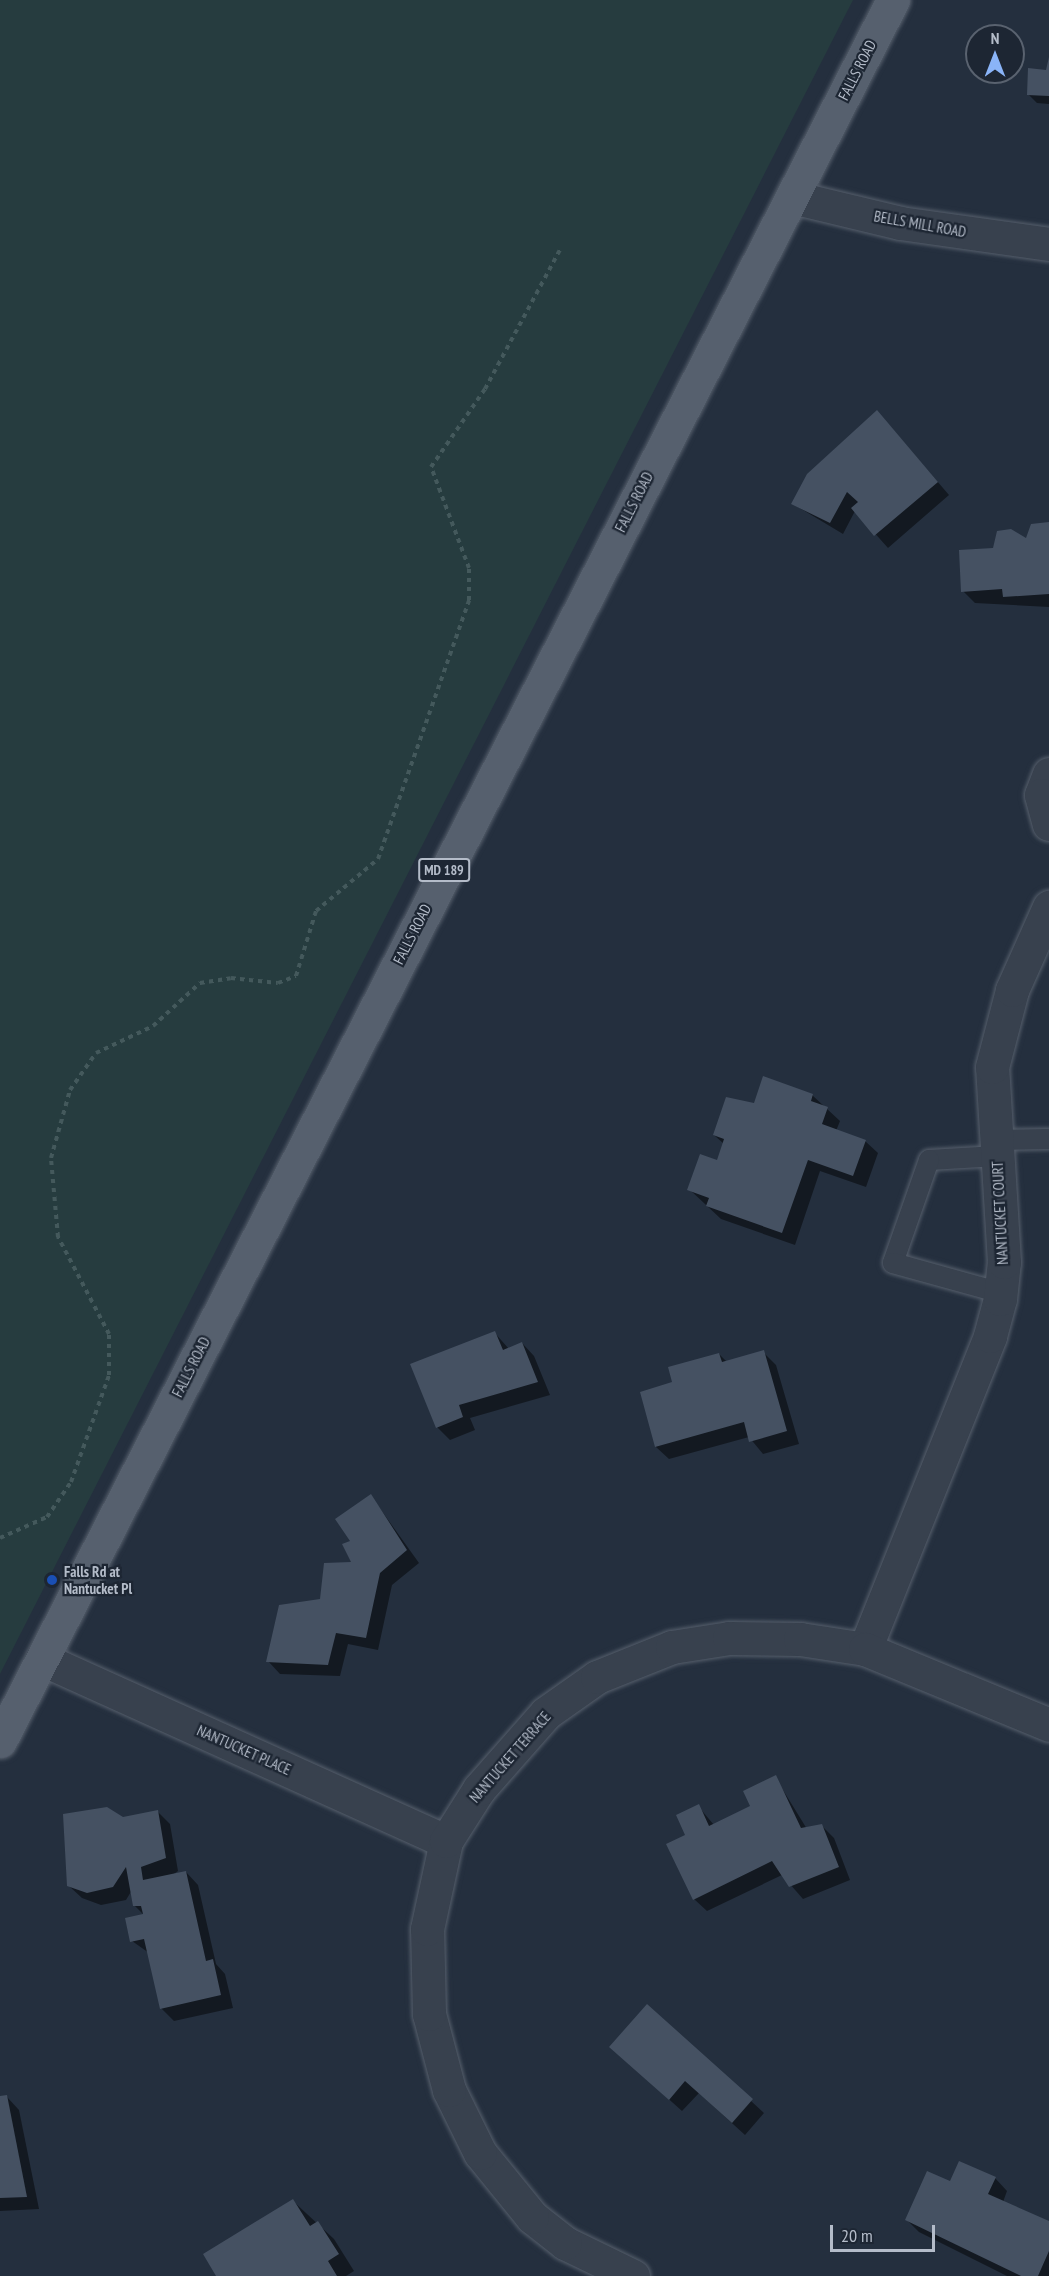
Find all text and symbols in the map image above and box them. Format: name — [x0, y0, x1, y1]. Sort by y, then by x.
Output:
north arrow — [965, 24, 1025, 84]
text: N — [991, 28, 999, 48]
street label: FALLS ROAD — [834, 37, 880, 103]
street label: BELLS MILL ROAD — [872, 207, 968, 241]
street label: FALLS ROAD — [611, 469, 657, 535]
road number: MD 189 — [417, 859, 471, 881]
street label: FALLS ROAD — [389, 901, 435, 967]
street label: NANTUCKET COURT — [988, 1161, 1012, 1265]
street label: FALLS ROAD — [168, 1334, 214, 1400]
place label: Falls Rd at Nantucket Pl — [64, 1562, 132, 1597]
marker: Falls Rd at Nantucket Pl — [45, 1573, 59, 1587]
street label: NANTUCKET TERRACE — [465, 1707, 555, 1807]
street label: NANTUCKET PLACE — [194, 1721, 294, 1779]
scale bar — [833, 2213, 938, 2251]
text: 20 m — [841, 2224, 873, 2247]

